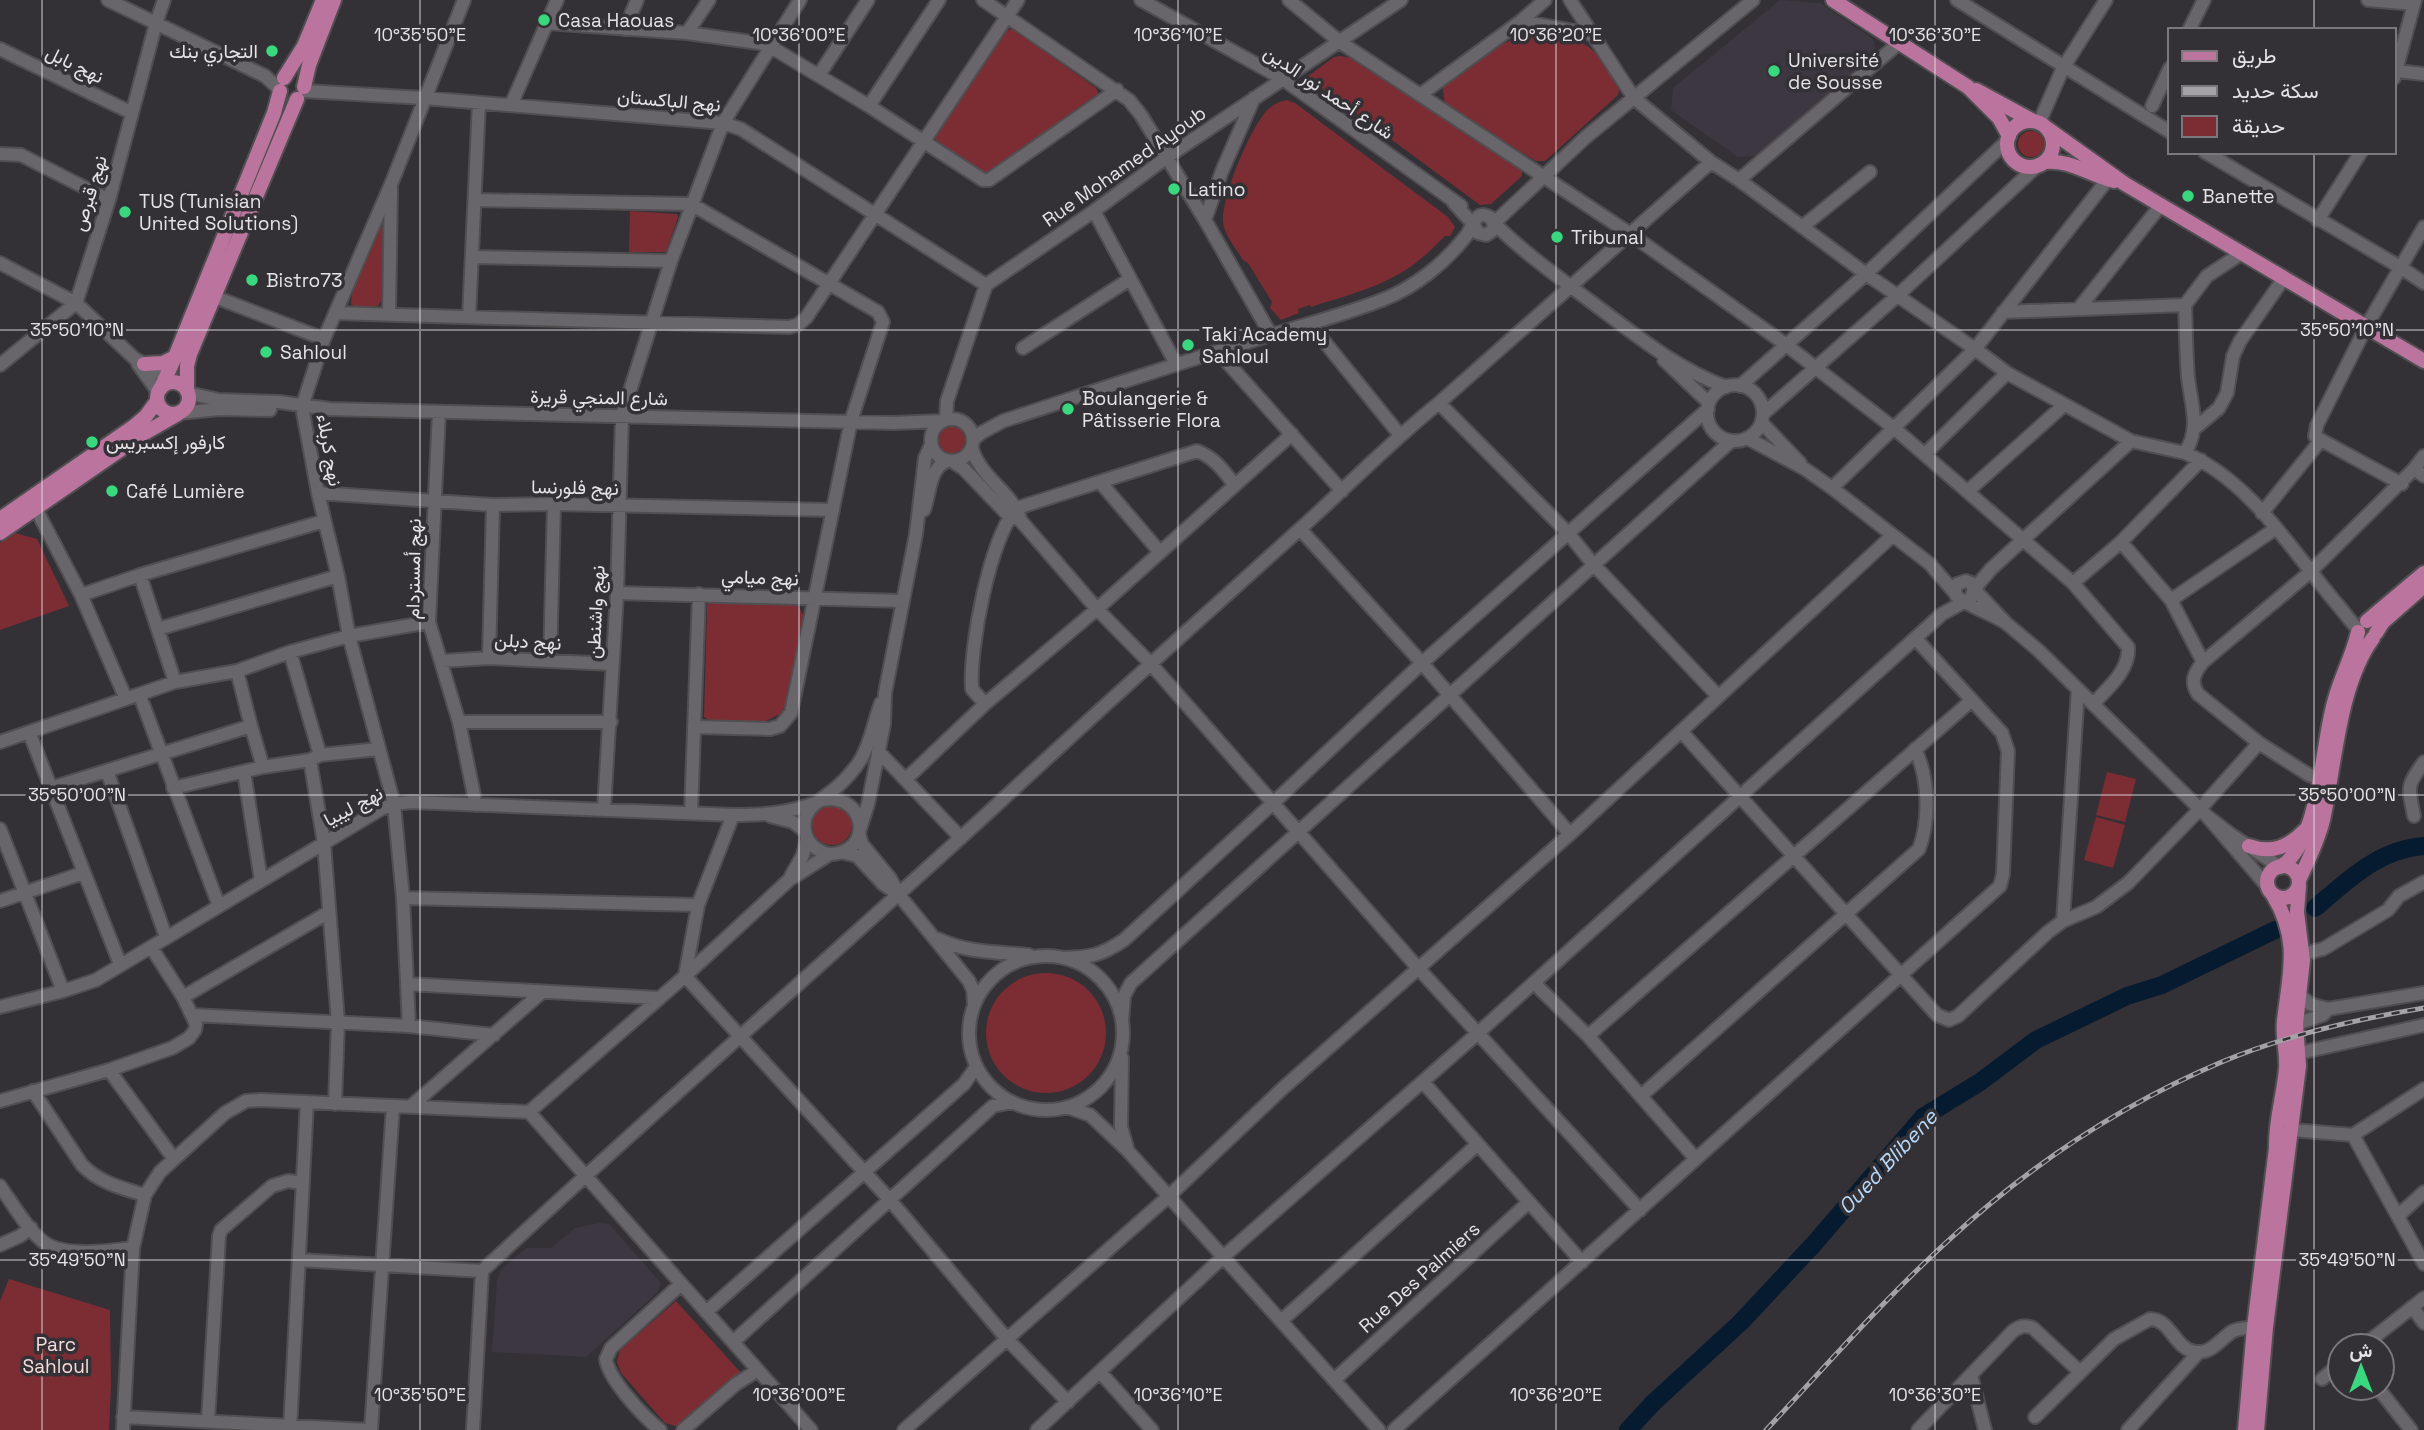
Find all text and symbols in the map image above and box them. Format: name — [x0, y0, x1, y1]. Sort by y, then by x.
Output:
place label: Casa Haouas — [558, 8, 674, 33]
marker: Casa Haouas — [536, 12, 552, 28]
text: 10°35'50"E — [374, 23, 466, 46]
text: 10°36'00"E — [752, 23, 846, 46]
text: 10°36'10"E — [1133, 23, 1223, 46]
text: 10°36'20"E — [1510, 23, 1602, 46]
text: 10°36'30"E — [1889, 23, 1981, 46]
legend — [2168, 28, 2396, 154]
place label: التجاري بنك — [169, 39, 258, 67]
street label: نهج بابل — [41, 40, 108, 90]
street label: شارع أحمد نور الدين — [1259, 40, 1399, 145]
text: طريق — [2232, 42, 2277, 69]
marker: التجاري بنك — [264, 43, 280, 59]
place label: Université de Sousse — [1788, 48, 1883, 95]
marker: Université de Sousse — [1766, 63, 1782, 79]
text: سكة حديد — [2232, 77, 2319, 104]
street label: نهج الباكستان — [616, 84, 722, 118]
street label: Rue Mohamed Ayoub — [1038, 100, 1211, 232]
text: حديقة — [2232, 112, 2285, 139]
street label: نهج قبرص — [66, 152, 114, 234]
place label: Latino — [1188, 177, 1245, 202]
marker: Latino — [1166, 181, 1182, 197]
place label: Banette — [2202, 184, 2275, 209]
marker: Banette — [2180, 188, 2196, 204]
place label: TUS (Tunisian United Solutions) — [139, 189, 298, 236]
marker: TUS (Tunisian United Solutions) — [117, 204, 133, 220]
place label: Tribunal — [1571, 225, 1644, 250]
marker: Tribunal — [1549, 229, 1565, 245]
place label: Bistro73 — [266, 268, 343, 293]
marker: Bistro73 — [244, 272, 260, 288]
text: 35°50'10"N — [30, 318, 124, 341]
text: 35°50'10"N — [2300, 318, 2394, 341]
place label: Taki Academy Sahloul — [1202, 322, 1327, 369]
marker: Taki Academy Sahloul — [1180, 337, 1196, 353]
place label: Sahloul — [280, 340, 347, 365]
marker: Sahloul — [258, 344, 274, 360]
street label: شارع المنجي قريرة — [530, 384, 668, 414]
place label: Boulangerie & Pâtisserie Flora — [1082, 386, 1221, 433]
marker: Boulangerie & Pâtisserie Flora — [1060, 401, 1076, 417]
street label: نهج كربلاء — [310, 412, 348, 488]
place label: كارفور إكسبريس — [106, 430, 225, 455]
marker: كارفور إكسبريس — [84, 434, 100, 450]
street label: نهج فلورنسا — [531, 474, 619, 502]
place label: Café Lumière — [126, 479, 245, 504]
marker: Café Lumière — [104, 483, 120, 499]
street label: نهج أمستردام — [400, 518, 428, 620]
street label: نهج ميامي — [721, 564, 799, 594]
street label: نهج واشنطن — [581, 565, 611, 659]
street label: نهج دبلن — [494, 627, 562, 657]
street label: نهج ليبيا — [319, 780, 388, 833]
text: 35°50'00"N — [28, 783, 126, 806]
text: 35°50'00"N — [2298, 783, 2396, 806]
water label: Oued Blibene — [1832, 1102, 1944, 1220]
street label: Rue Des Palmiers — [1354, 1216, 1485, 1338]
text: 35°49'50"N — [28, 1248, 126, 1271]
text: 35°49'50"N — [2298, 1248, 2396, 1271]
park label: Parc Sahloul — [23, 1332, 89, 1379]
north arrow — [2326, 1332, 2396, 1402]
text: ش — [2350, 1338, 2373, 1363]
text: 10°35'50"E — [374, 1383, 466, 1406]
text: 10°36'00"E — [752, 1383, 846, 1406]
text: 10°36'10"E — [1133, 1383, 1223, 1406]
text: 10°36'20"E — [1510, 1383, 1602, 1406]
text: 10°36'30"E — [1889, 1383, 1981, 1406]

